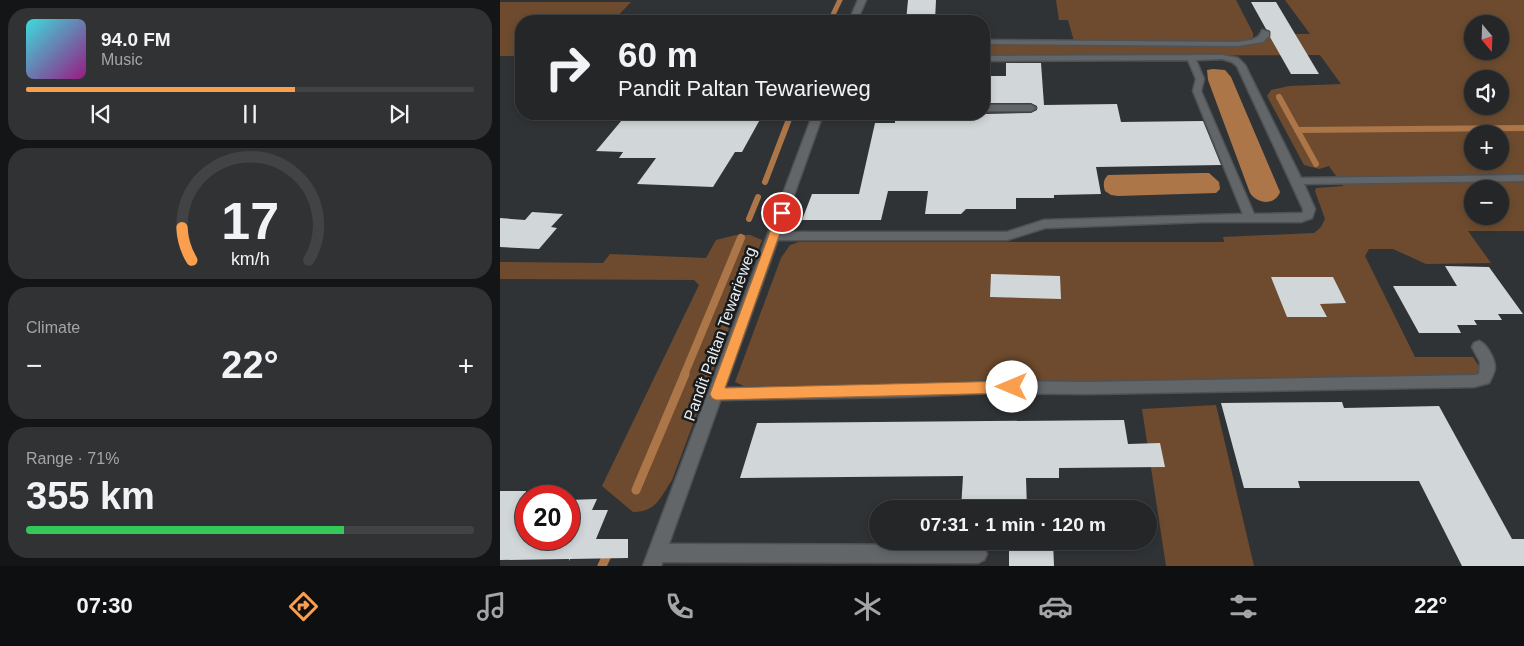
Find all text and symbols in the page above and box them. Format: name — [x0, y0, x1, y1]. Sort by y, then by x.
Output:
north arrow — [1464, 15, 1509, 60]
map controls — [1464, 15, 1509, 225]
text: 94.0 FM — [101, 29, 171, 50]
icon: right — [535, 35, 600, 100]
text: 60 m — [618, 35, 698, 74]
text: Music — [101, 51, 143, 68]
button: sound — [1464, 70, 1509, 115]
text: Pandit Paltan Tewarieweg — [618, 76, 871, 101]
icon: previous — [87, 100, 115, 128]
icon: pause — [236, 100, 264, 128]
icon: next — [385, 100, 413, 128]
button: + — [1464, 125, 1509, 170]
button: − — [1464, 180, 1509, 225]
text: 17 — [221, 192, 279, 250]
pin — [761, 192, 803, 234]
icon: arrive — [768, 199, 796, 227]
street label: Pandit Paltan Tewarieweg — [681, 245, 759, 423]
text: km/h — [231, 249, 269, 269]
text: Climate — [26, 319, 80, 336]
text: 22° — [221, 344, 279, 386]
text: − — [26, 350, 42, 381]
text: + — [458, 350, 474, 381]
position arrow — [985, 360, 1037, 412]
text: Range · 71% — [26, 450, 119, 467]
text: 355 km — [26, 475, 155, 517]
speed limit sign: 20 — [515, 485, 580, 550]
text: 07:31 · 1 min · 120 m — [920, 514, 1106, 535]
icon: directions — [286, 589, 321, 624]
icon: music — [474, 589, 509, 624]
icon: phone — [662, 589, 697, 624]
icon: climate — [850, 589, 885, 624]
icon: car — [1038, 589, 1073, 624]
icon: filters — [1226, 589, 1261, 624]
text: 07:30 — [77, 593, 133, 618]
text: 22° — [1414, 593, 1447, 618]

